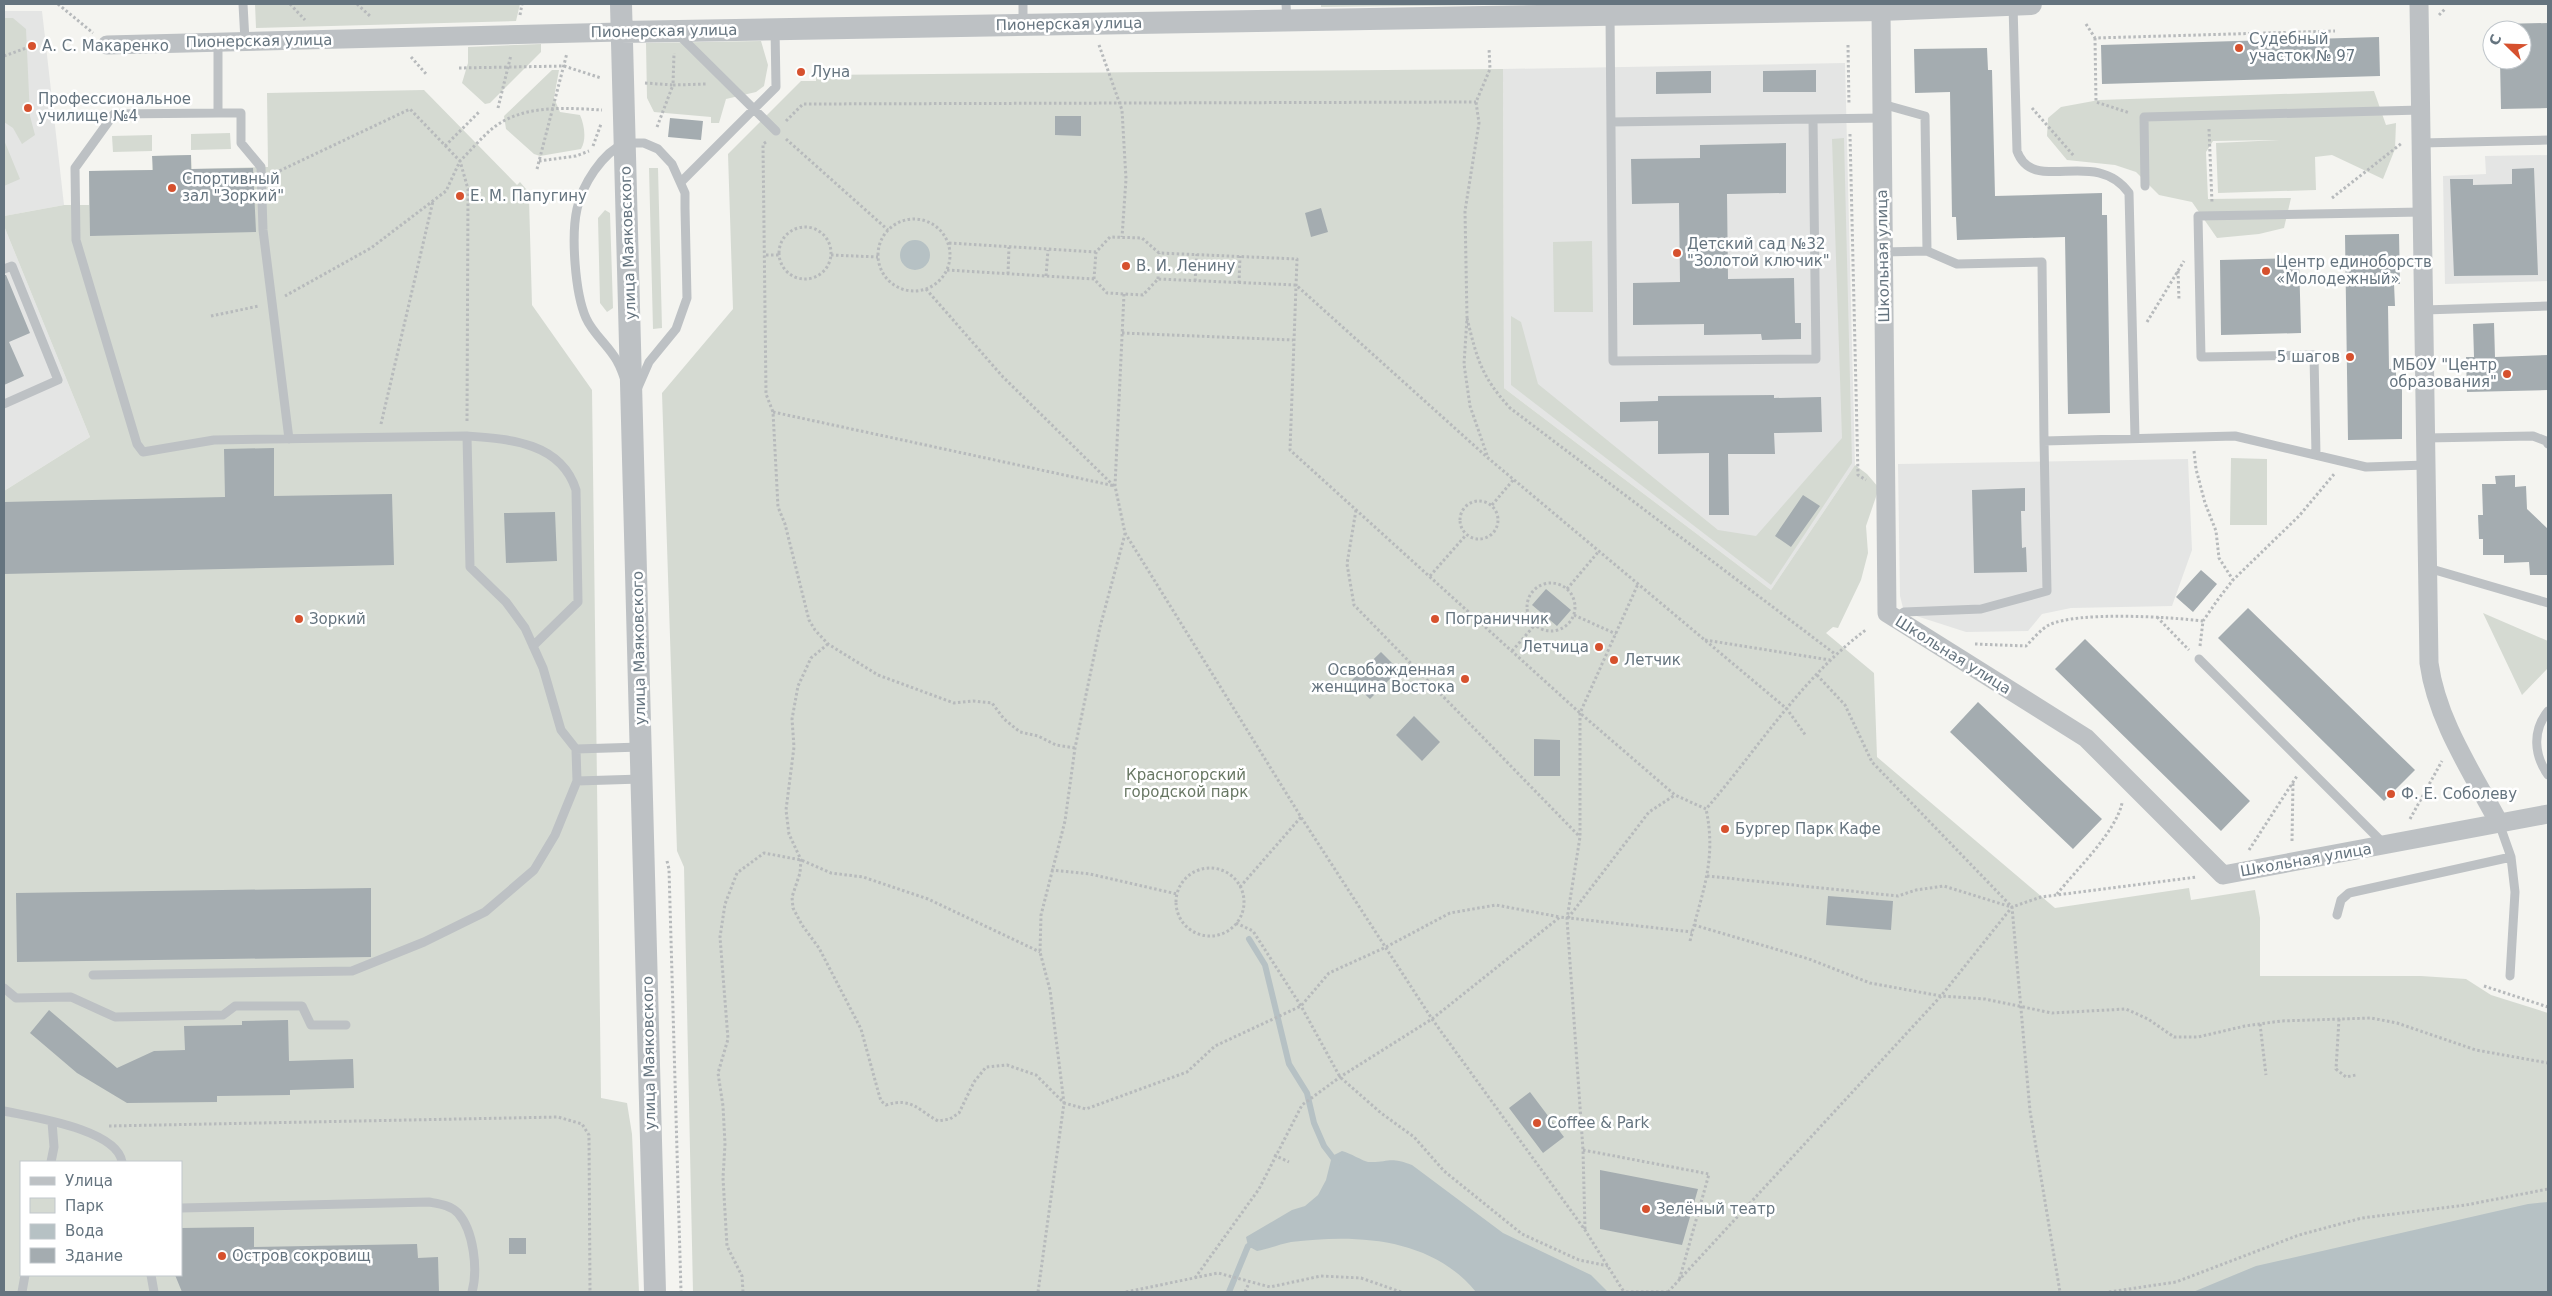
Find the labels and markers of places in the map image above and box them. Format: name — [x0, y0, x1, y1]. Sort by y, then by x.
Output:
place label: Судебный участок № 97 — [2249, 30, 2355, 65]
place label: А. С. Макаренко — [42, 37, 169, 55]
marker: А. С. Макаренко — [26, 40, 38, 52]
marker: Судебный участок № 97 — [2233, 42, 2245, 54]
place label: Луна — [811, 63, 850, 81]
marker: Луна — [795, 66, 807, 78]
place label: Профессиональное училище №4 — [38, 90, 191, 125]
marker: Профессиональное училище №4 — [22, 102, 34, 114]
place label: Спортивный зал "Зоркий" — [182, 170, 284, 205]
marker: Спортивный зал "Зоркий" — [166, 182, 178, 194]
place label: Е. М. Папугину — [470, 187, 587, 205]
marker: Е. М. Папугину — [454, 190, 466, 202]
place label: Детский сад №32 "Золотой ключик" — [1687, 235, 1830, 270]
marker: Детский сад №32 "Золотой ключик" — [1671, 247, 1683, 259]
place label: Центр единоборств «Молодежный» — [2276, 253, 2432, 288]
place label: В. И. Ленину — [1136, 257, 1235, 275]
marker: В. И. Ленину — [1120, 260, 1132, 272]
marker: Центр единоборств «Молодежный» — [2260, 265, 2272, 277]
place label: 5 шагов — [2277, 348, 2340, 366]
marker: 5 шагов — [2344, 351, 2356, 363]
place label: МБОУ "Центр образования" — [2389, 356, 2497, 391]
marker: МБОУ "Центр образования" — [2501, 368, 2513, 380]
place label: Зоркий — [309, 610, 366, 628]
place label: Пограничник — [1445, 610, 1549, 628]
marker: Зоркий — [293, 613, 305, 625]
marker: Пограничник — [1429, 613, 1441, 625]
place label: Летчица — [1522, 638, 1589, 656]
marker: Летчица — [1593, 641, 1605, 653]
place label: Летчик — [1624, 651, 1681, 669]
marker: Летчик — [1608, 654, 1620, 666]
place label: Освобожденная женщина Востока — [1311, 661, 1455, 696]
marker: Освобожденная женщина Востока — [1459, 673, 1471, 685]
place label: Ф. Е. Соболеву — [2401, 785, 2517, 803]
marker: Ф. Е. Соболеву — [2385, 788, 2397, 800]
place label: Бургер Парк Кафе — [1735, 820, 1881, 838]
marker: Бургер Парк Кафе — [1719, 823, 1731, 835]
place label: Coffee & Park — [1547, 1114, 1649, 1132]
marker: Coffee & Park — [1531, 1117, 1543, 1129]
place label: Зелёный театр — [1656, 1200, 1775, 1218]
marker: Зелёный театр — [1640, 1203, 1652, 1215]
place label: Остров сокровищ — [232, 1247, 371, 1265]
marker: Остров сокровищ — [216, 1250, 228, 1262]

